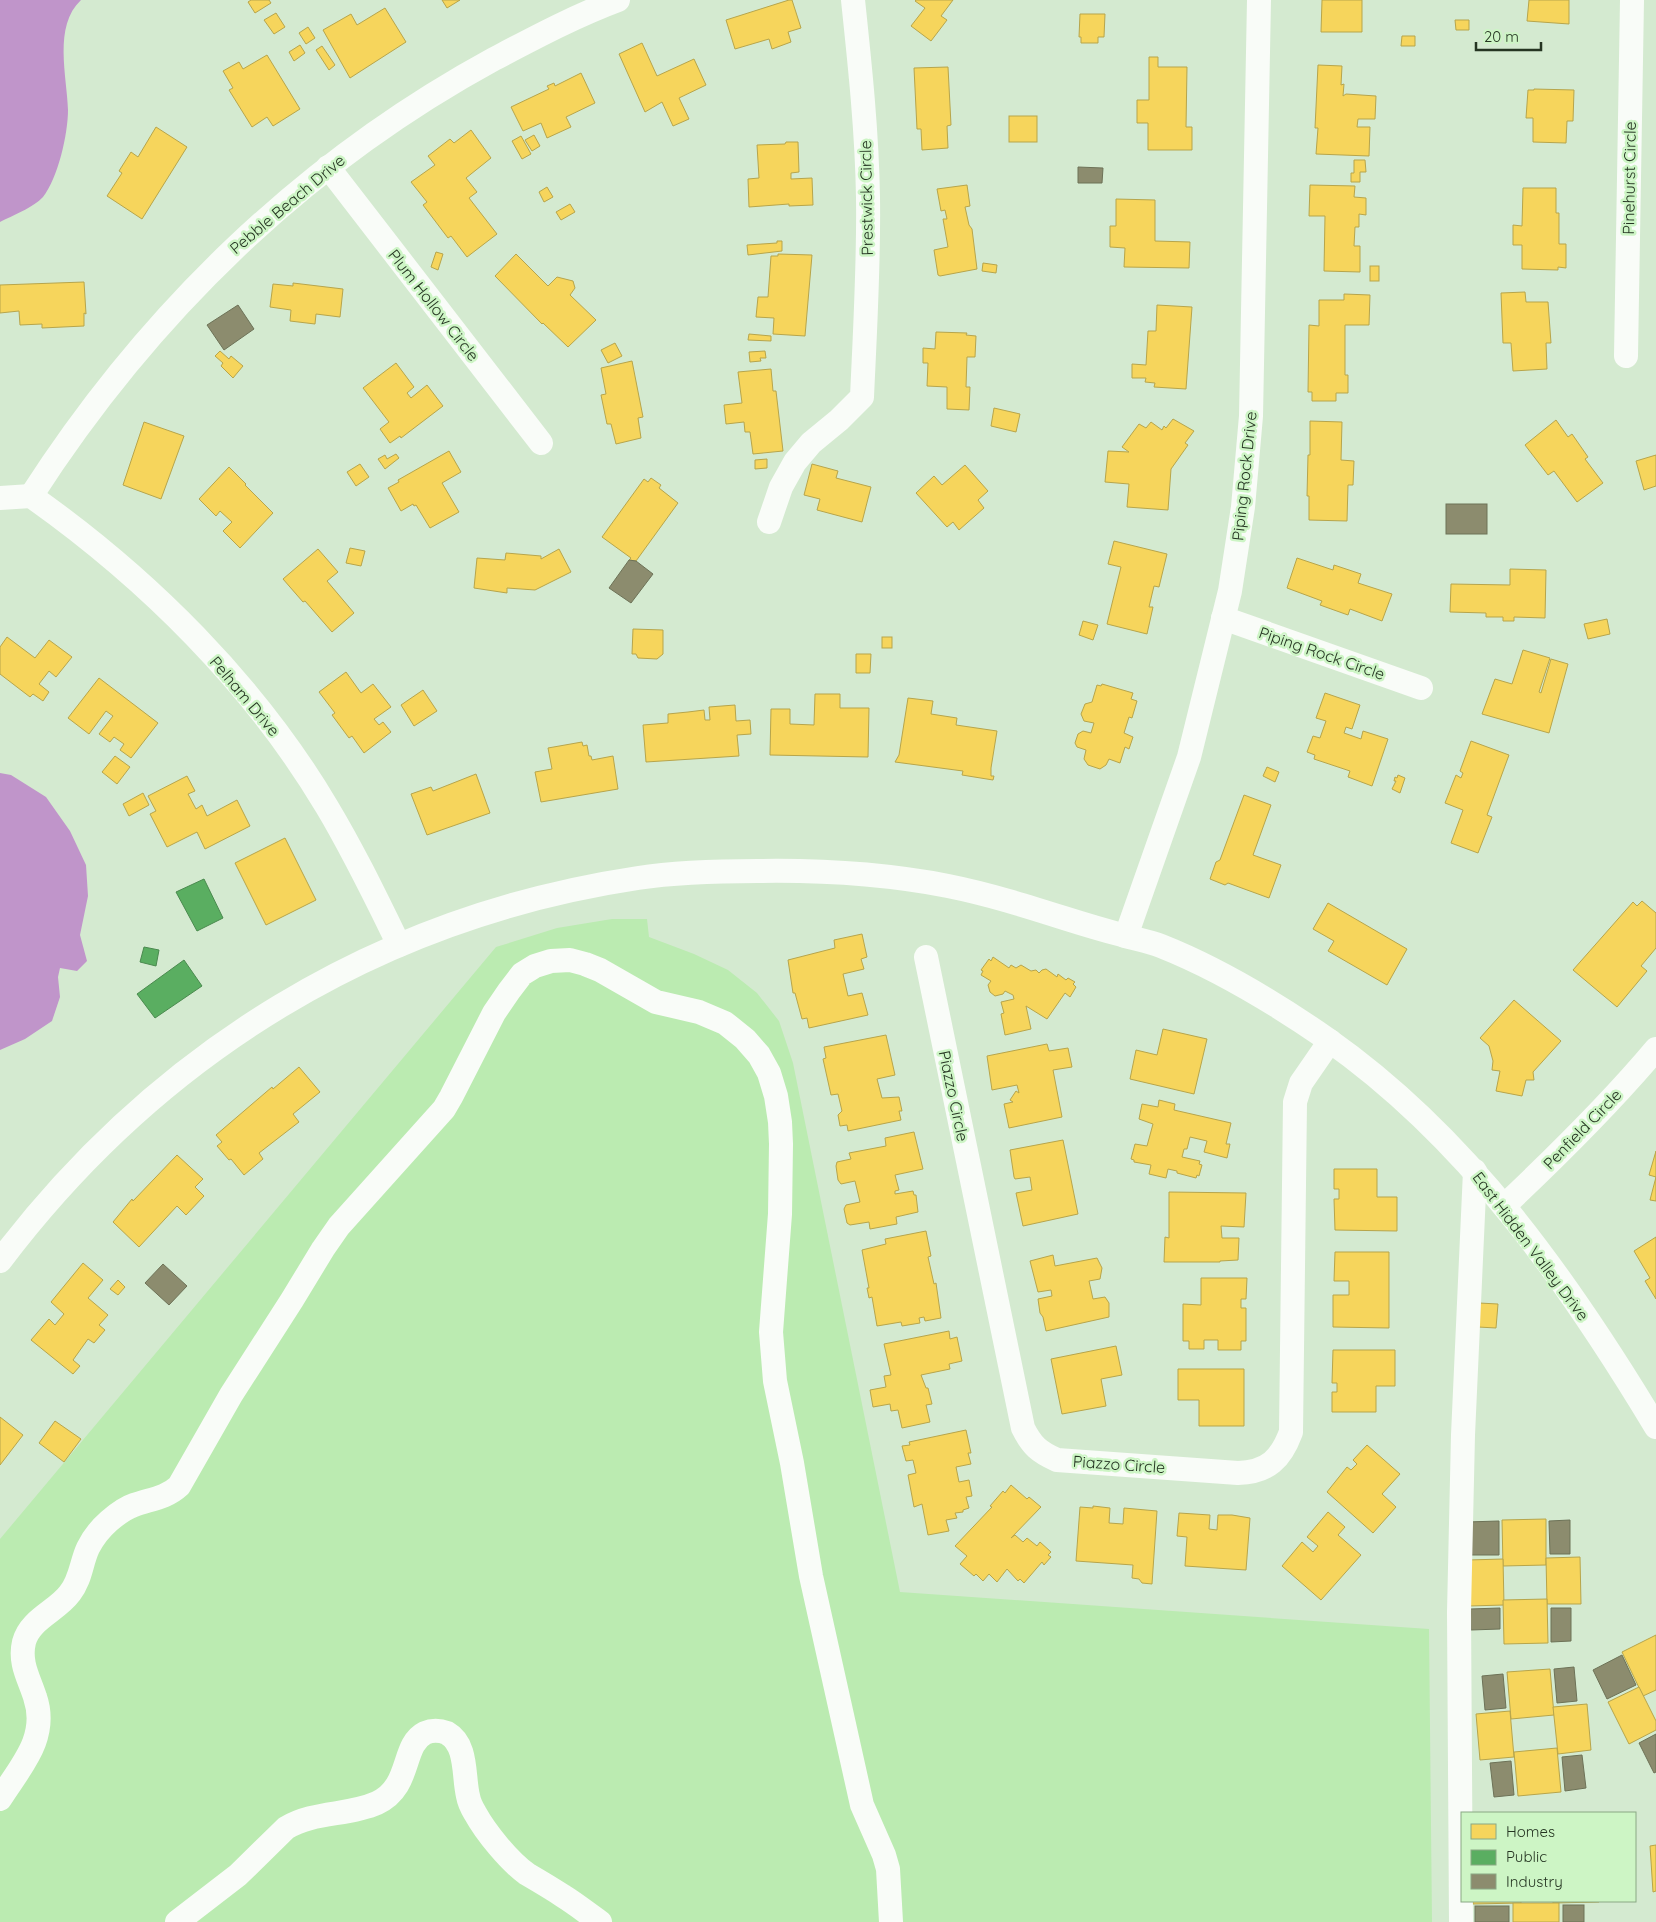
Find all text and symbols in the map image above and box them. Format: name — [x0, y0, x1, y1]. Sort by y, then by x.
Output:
scale bar — [1476, 20, 1541, 52]
text: 20 m — [1484, 27, 1519, 46]
street label: Pinehurst Circle — [1618, 121, 1640, 235]
street label: Prestwick Circle — [855, 140, 877, 256]
street label: Pebble Beach Drive — [225, 150, 349, 258]
street label: Plum Hollow Circle — [384, 245, 484, 365]
street label: Piping Rock Drive — [1227, 410, 1261, 542]
street label: Piping Rock Circle — [1256, 622, 1388, 684]
street label: Pelham Drive — [206, 652, 284, 740]
street label: Piazzo Circle — [935, 1049, 973, 1143]
street label: Penfield Circle — [1539, 1085, 1625, 1173]
street label: East Hidden Valley Drive — [1468, 1168, 1594, 1324]
street label: Piazzo Circle — [1072, 1451, 1166, 1477]
legend — [1461, 1812, 1636, 1902]
text: Homes — [1506, 1822, 1555, 1841]
text: Public — [1506, 1847, 1547, 1866]
text: Industry — [1506, 1872, 1563, 1891]

